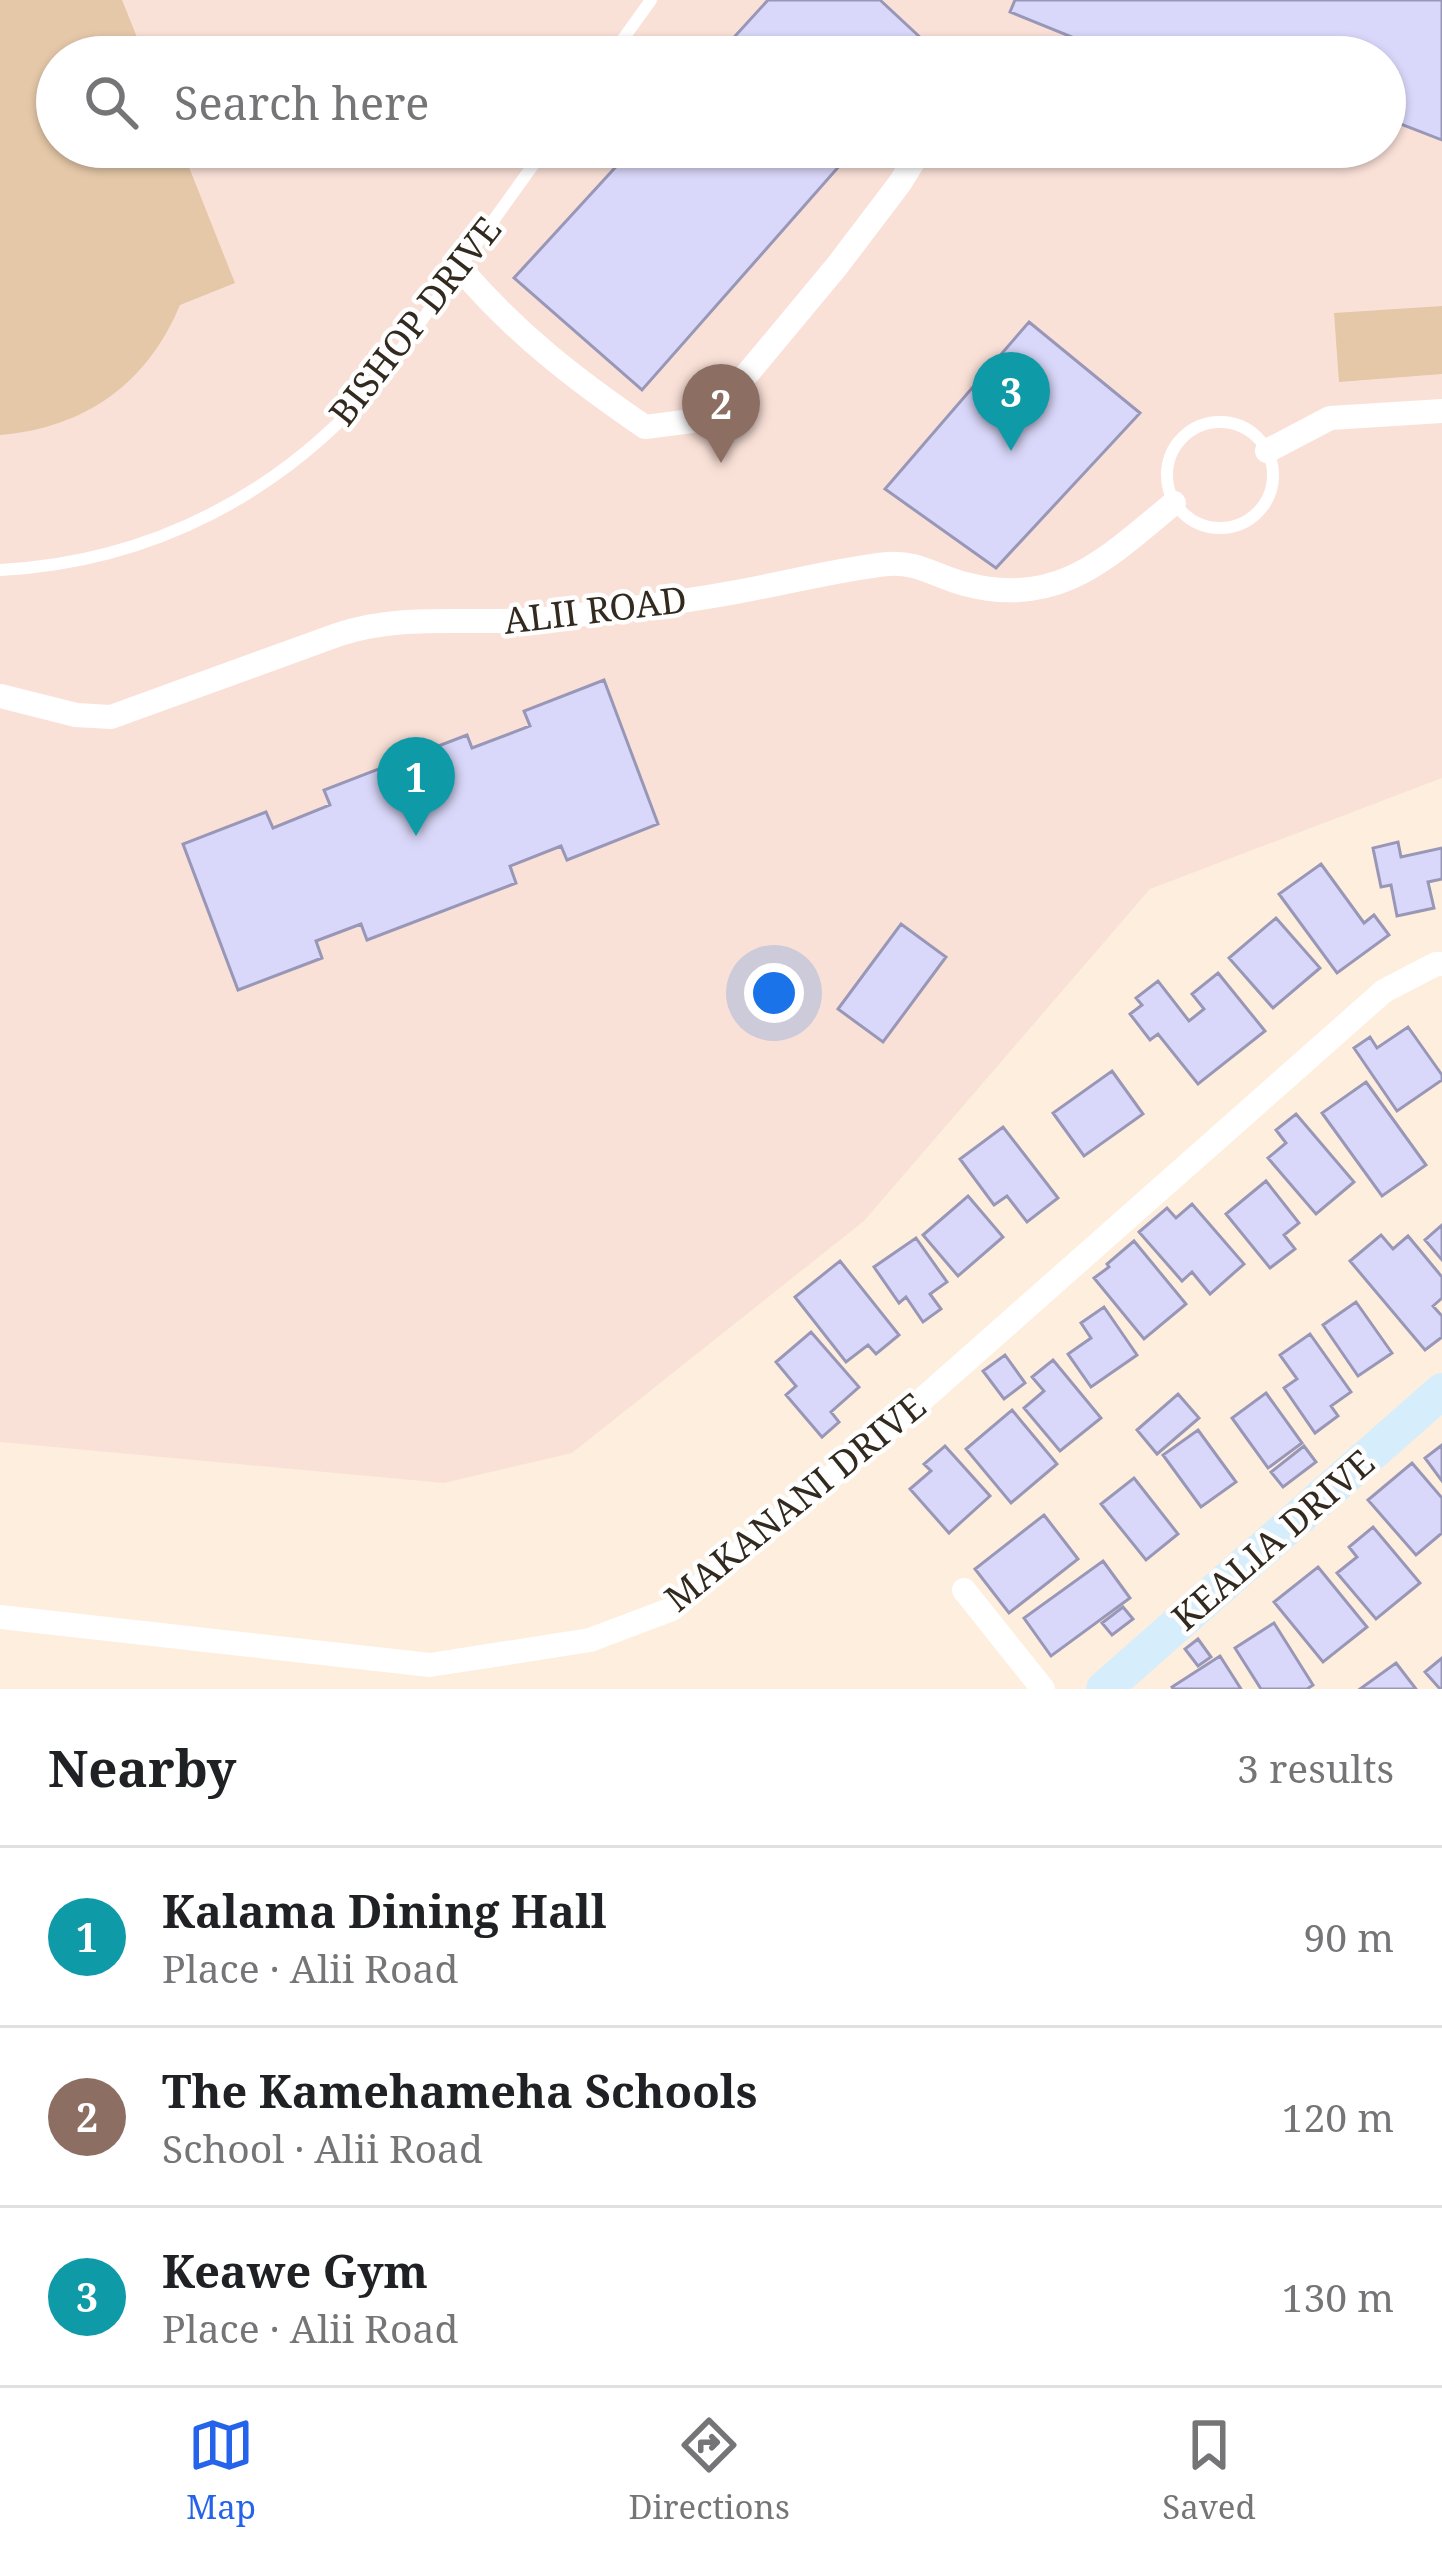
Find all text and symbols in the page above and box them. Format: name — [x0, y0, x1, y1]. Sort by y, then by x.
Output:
search box — [36, 36, 1406, 168]
icon: search — [78, 69, 144, 135]
text: Search here — [174, 72, 429, 133]
street label: BISHOP DRIVE — [318, 206, 512, 435]
pin: 3 — [972, 352, 1050, 451]
pin: 2 — [682, 364, 760, 463]
street label: ALII ROAD — [501, 574, 689, 645]
pin: 1 — [377, 737, 455, 836]
your location — [744, 963, 804, 1023]
street label: MAKANANI DRIVE — [654, 1381, 935, 1622]
street label: KEALIA DRIVE — [1161, 1438, 1384, 1641]
text: Nearby — [48, 1732, 236, 1802]
text: 3 results — [1237, 1741, 1394, 1794]
text: Kalama Dining Hall — [162, 1880, 607, 1941]
text: 1 — [76, 1910, 98, 1963]
text: 90 m — [1303, 1910, 1394, 1963]
text: Place · Alii Road — [162, 1941, 458, 1994]
text: The Kamehameha Schools — [162, 2060, 757, 2121]
text: 2 — [76, 2090, 98, 2143]
text: 120 m — [1282, 2090, 1394, 2143]
text: School · Alii Road — [162, 2121, 483, 2174]
text: Keawe Gym — [162, 2240, 428, 2301]
text: 3 — [76, 2270, 98, 2323]
text: 130 m — [1282, 2270, 1394, 2323]
text: Place · Alii Road — [162, 2301, 458, 2354]
tab: Map — [186, 2412, 256, 2529]
tab: Directions — [628, 2412, 790, 2529]
tab: Saved — [1162, 2412, 1256, 2529]

